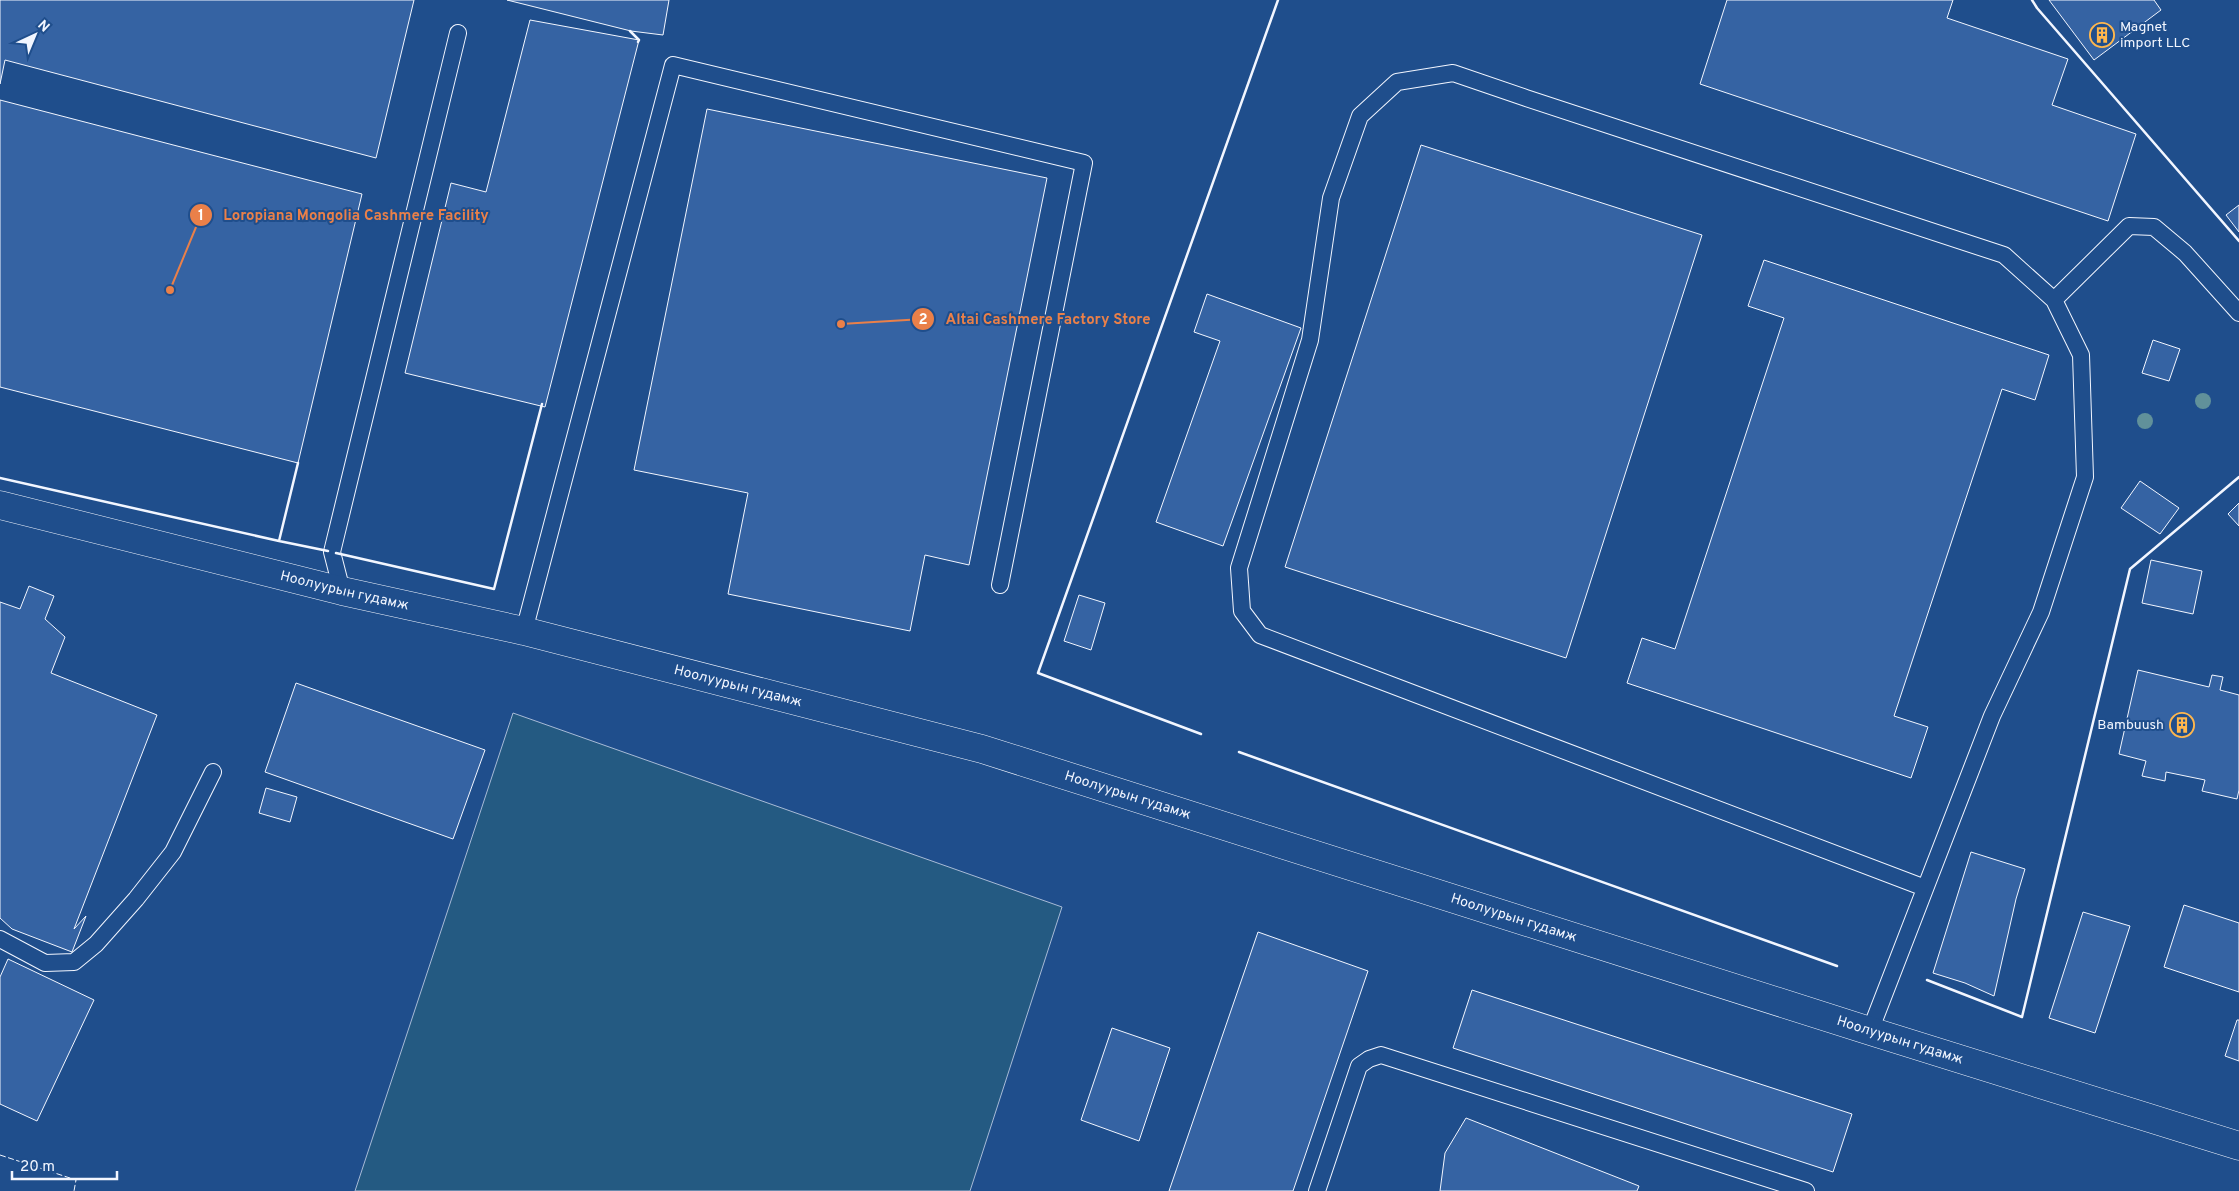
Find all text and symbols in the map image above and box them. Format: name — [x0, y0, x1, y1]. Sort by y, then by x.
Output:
north arrow — [10, 10, 60, 60]
text: N — [33, 17, 53, 36]
place label: Magnet import LLC — [2120, 19, 2190, 52]
building icon: Magnet import LLC — [2089, 22, 2115, 48]
callout: Loropiana Mongolia Cashmere Facility — [188, 200, 499, 230]
text: 1 — [198, 207, 204, 226]
text: Loropiana Mongolia Cashmere Facility — [223, 207, 489, 226]
callout: Altai Cashmere Factory Store — [911, 304, 1161, 334]
text: 2 — [918, 311, 928, 330]
text: Altai Cashmere Factory Store — [945, 311, 1151, 330]
street label: Ноолуурын гудамж — [278, 567, 411, 614]
street label: Ноолуурын гудамж — [672, 661, 804, 711]
building icon: Bambuush — [2169, 712, 2195, 738]
place label: Bambuush — [2097, 717, 2164, 734]
street label: Ноолуурын гудамж — [1063, 767, 1193, 823]
street label: Ноолуурын гудамж — [1449, 890, 1579, 946]
street label: Ноолуурын гудамж — [1835, 1012, 1965, 1068]
scale bar — [12, 1148, 118, 1180]
text: 20 m — [20, 1158, 55, 1177]

